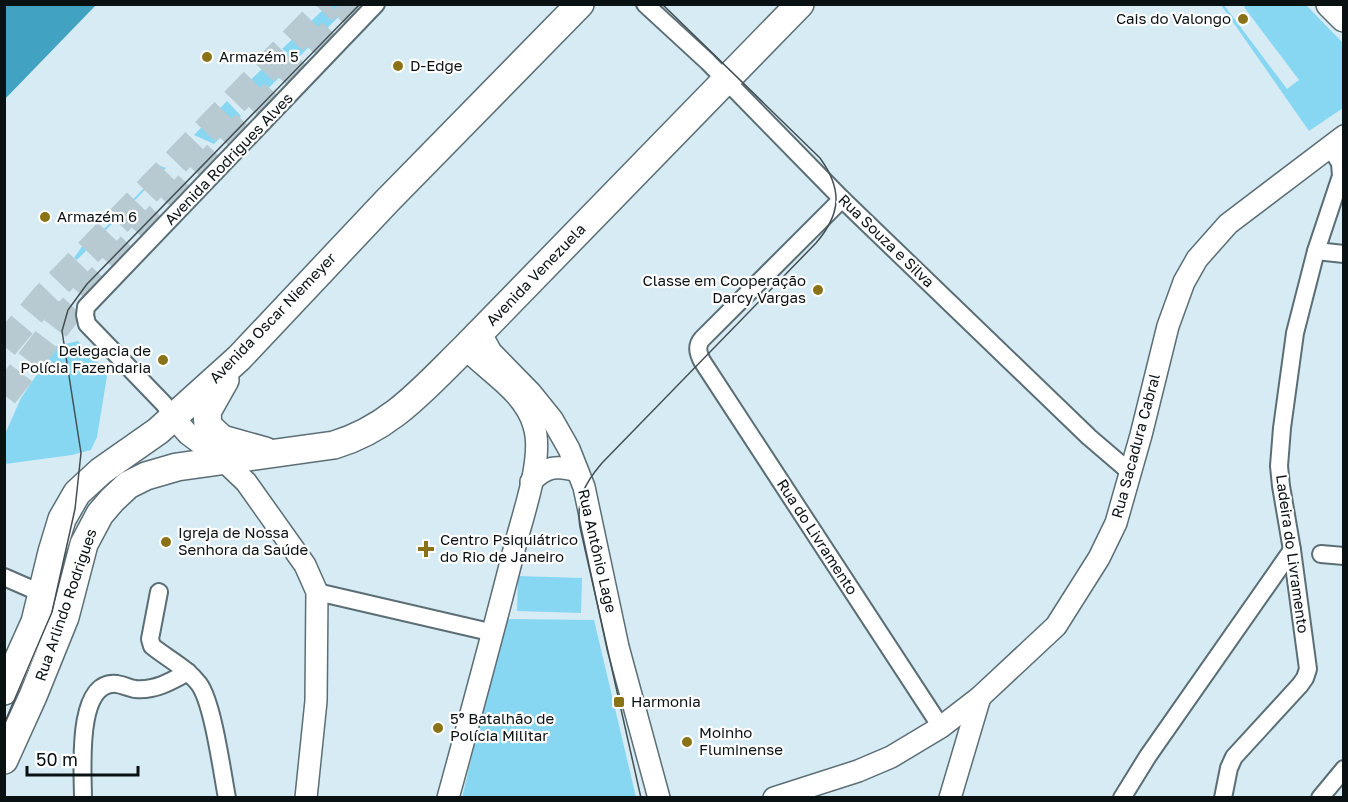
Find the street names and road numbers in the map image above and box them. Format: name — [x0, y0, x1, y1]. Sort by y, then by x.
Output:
street label: Avenida Rodrigues Alves — [161, 89, 296, 228]
street label: Rua Souza e Silva — [835, 190, 938, 290]
street label: Avenida Venezuela — [482, 219, 589, 329]
street label: Avenida Oscar Niemeyer — [205, 248, 339, 386]
street label: Rua Sacadura Cabral — [1107, 371, 1163, 520]
street label: Ladeira do Livramento — [1273, 473, 1313, 634]
street label: Rua do Livramento — [774, 475, 862, 598]
street label: Rua Antônio Lage — [575, 487, 621, 615]
street label: Rua Arlindo Rodrigues — [30, 526, 100, 683]

